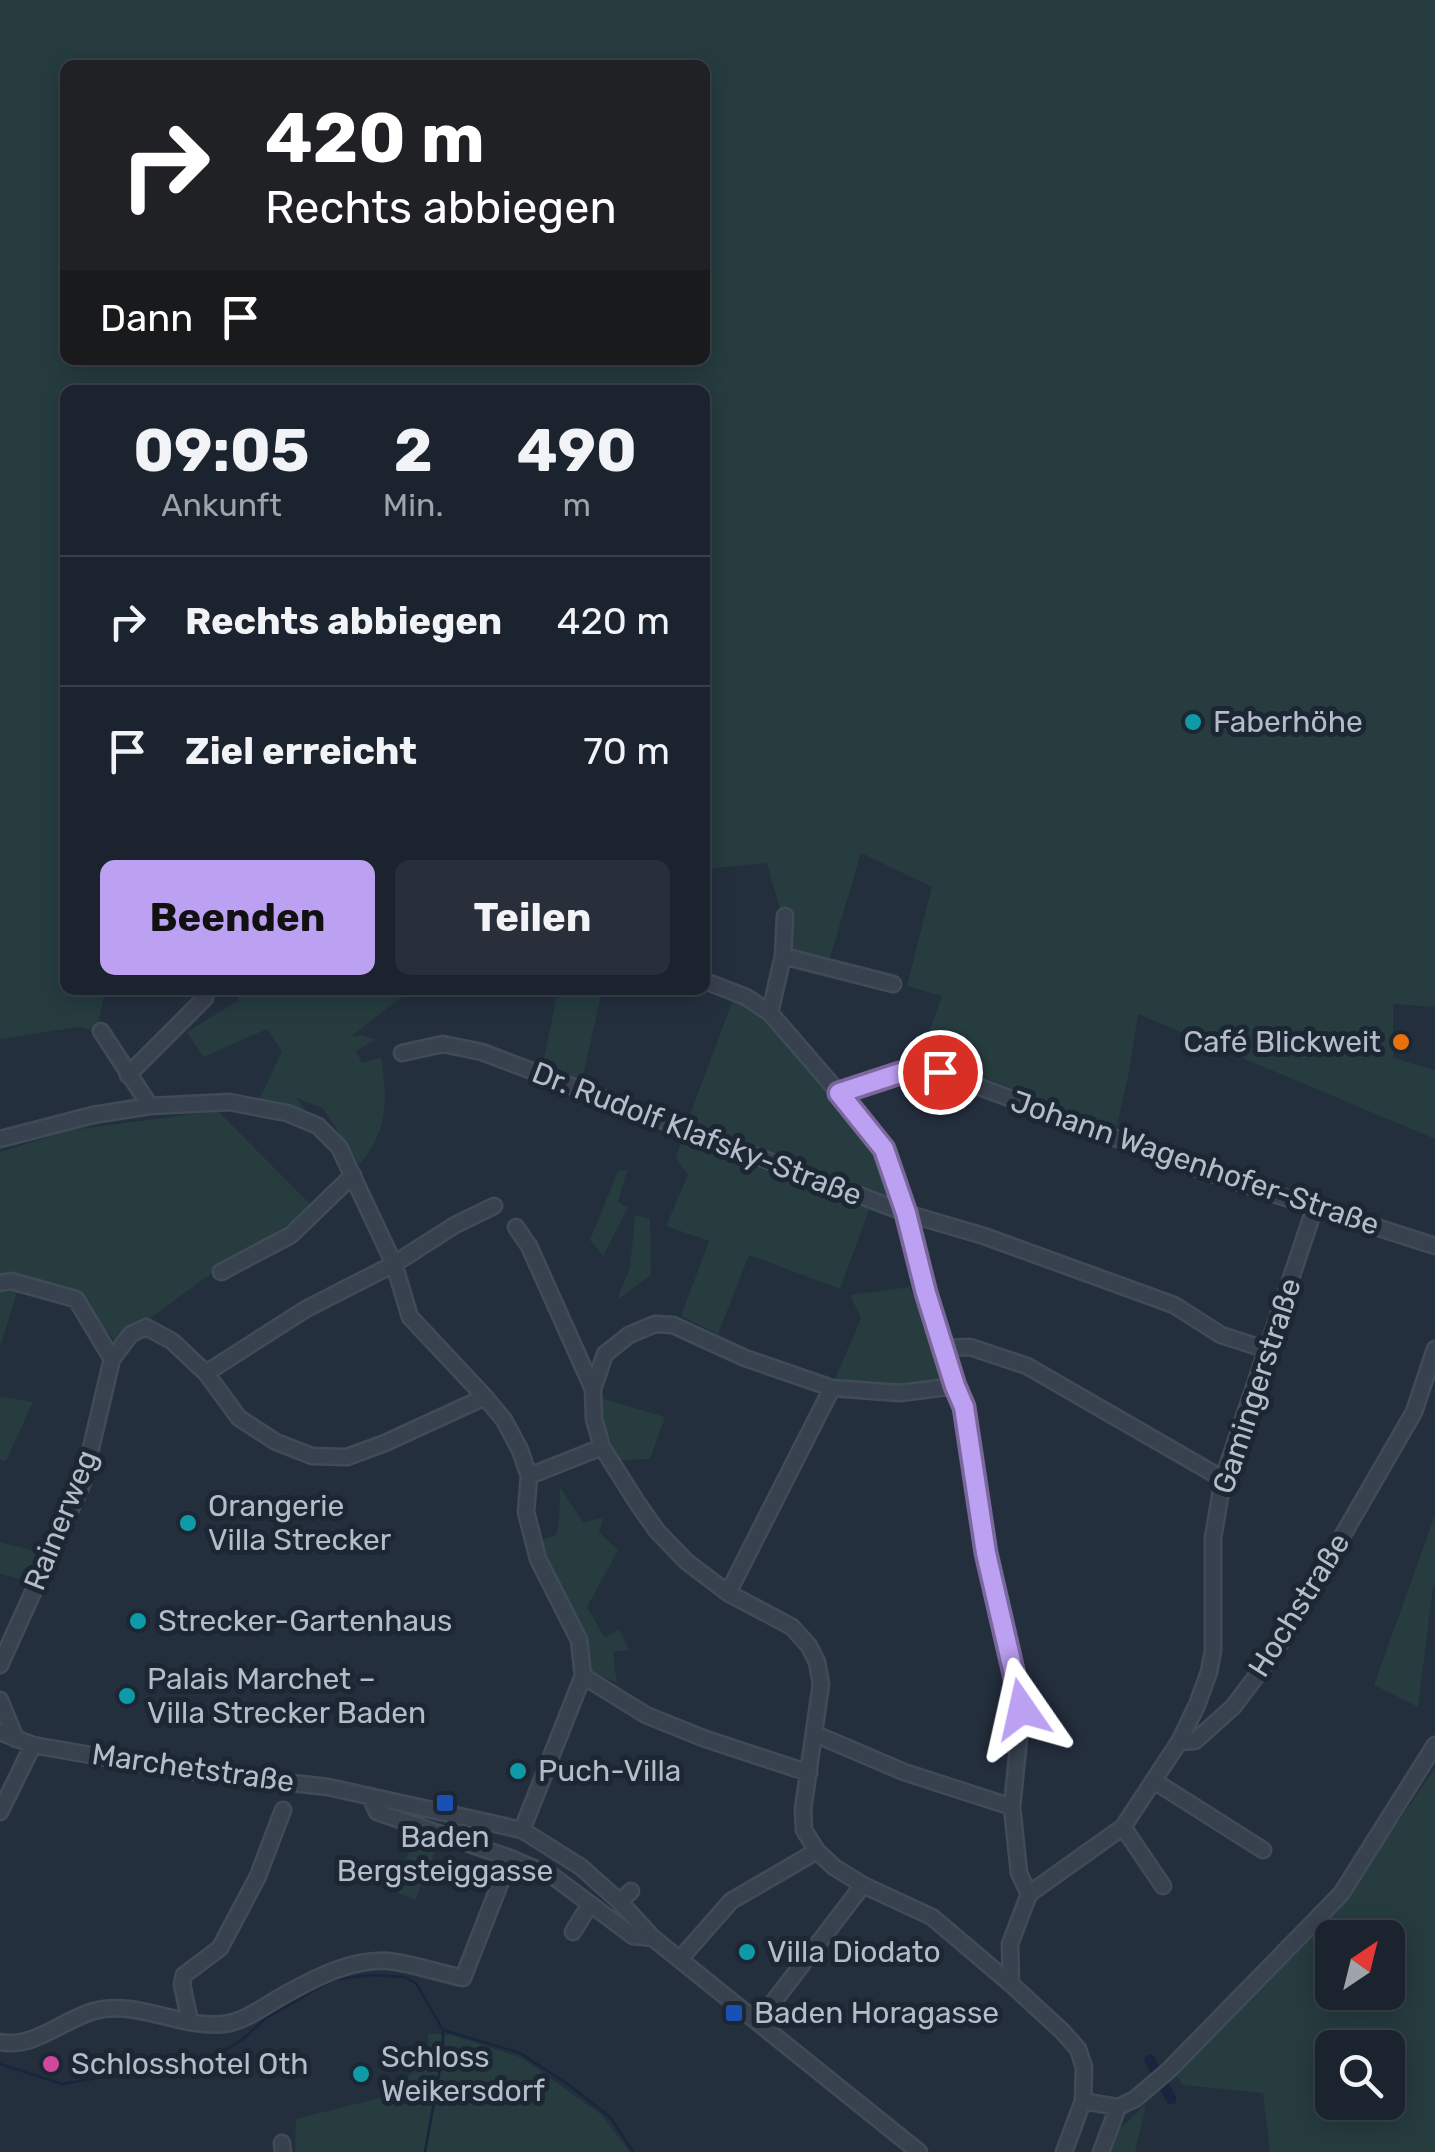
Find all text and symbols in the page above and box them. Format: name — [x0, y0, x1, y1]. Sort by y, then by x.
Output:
text: 420 m — [265, 97, 485, 180]
icon: right — [100, 100, 230, 230]
text: Rechts abbiegen — [265, 181, 617, 234]
icon: arrive — [213, 290, 268, 345]
text: Dann — [100, 295, 193, 341]
text: 09:05 — [133, 415, 310, 486]
text: 2 — [394, 415, 433, 486]
text: 490 — [517, 415, 637, 486]
text: Ankunft — [161, 486, 282, 524]
text: Min. — [383, 486, 443, 524]
text: m — [562, 486, 591, 524]
icon: right — [100, 594, 155, 649]
text: Rechts abbiegen — [185, 598, 502, 644]
text: 420 m — [557, 598, 670, 644]
place label: Faberhöhe — [1213, 704, 1363, 740]
marker: Faberhöhe — [1182, 711, 1204, 733]
icon: arrive — [100, 724, 155, 779]
text: Ziel erreicht — [185, 728, 417, 774]
text: 70 m — [583, 728, 670, 774]
button: Beenden — [100, 860, 375, 975]
button: Teilen — [395, 860, 670, 975]
place label: Café Blickweit — [1183, 1024, 1381, 1060]
pin — [898, 1030, 983, 1115]
marker: Café Blickweit — [1390, 1031, 1412, 1053]
icon: arrive — [913, 1045, 968, 1100]
street label: Dr. Rudolf Klafsky-Straße — [527, 1054, 867, 1214]
street label: Johann Wagenhofer-Straße — [1006, 1083, 1384, 1243]
street label: Gamingerstraße — [1205, 1274, 1309, 1498]
street label: Rainerweg — [17, 1445, 105, 1595]
place label: Orangerie Villa Strecker — [208, 1488, 392, 1558]
marker: Orangerie Villa Strecker — [177, 1512, 199, 1534]
street label: Hochstraße — [1241, 1526, 1357, 1684]
place label: Strecker-Gartenhaus — [158, 1603, 452, 1639]
marker: Strecker-Gartenhaus — [127, 1610, 149, 1632]
position arrow — [970, 1657, 1074, 1761]
place label: Palais Marchet – Villa Strecker Baden — [147, 1661, 426, 1731]
marker: Palais Marchet – Villa Strecker Baden — [116, 1685, 138, 1707]
street label: Marchetstraße — [90, 1736, 296, 1800]
place label: Puch-Villa — [538, 1753, 681, 1789]
marker: Puch-Villa — [507, 1760, 529, 1782]
marker: Baden Bergsteiggasse — [434, 1792, 456, 1814]
place label: Baden Bergsteiggasse — [337, 1819, 553, 1889]
north arrow — [1315, 1920, 1405, 2010]
map controls — [1315, 1920, 1405, 2120]
place label: Villa Diodato — [767, 1934, 941, 1970]
marker: Villa Diodato — [736, 1941, 758, 1963]
place label: Baden Horagasse — [754, 1995, 999, 2031]
marker: Baden Horagasse — [723, 2002, 745, 2024]
button: search — [1315, 2030, 1405, 2120]
place label: Schloss Weikersdorf — [381, 2039, 545, 2109]
place label: Schlosshotel Oth — [71, 2046, 308, 2082]
marker: Schlosshotel Oth — [40, 2053, 62, 2075]
marker: Schloss Weikersdorf — [350, 2063, 372, 2085]

